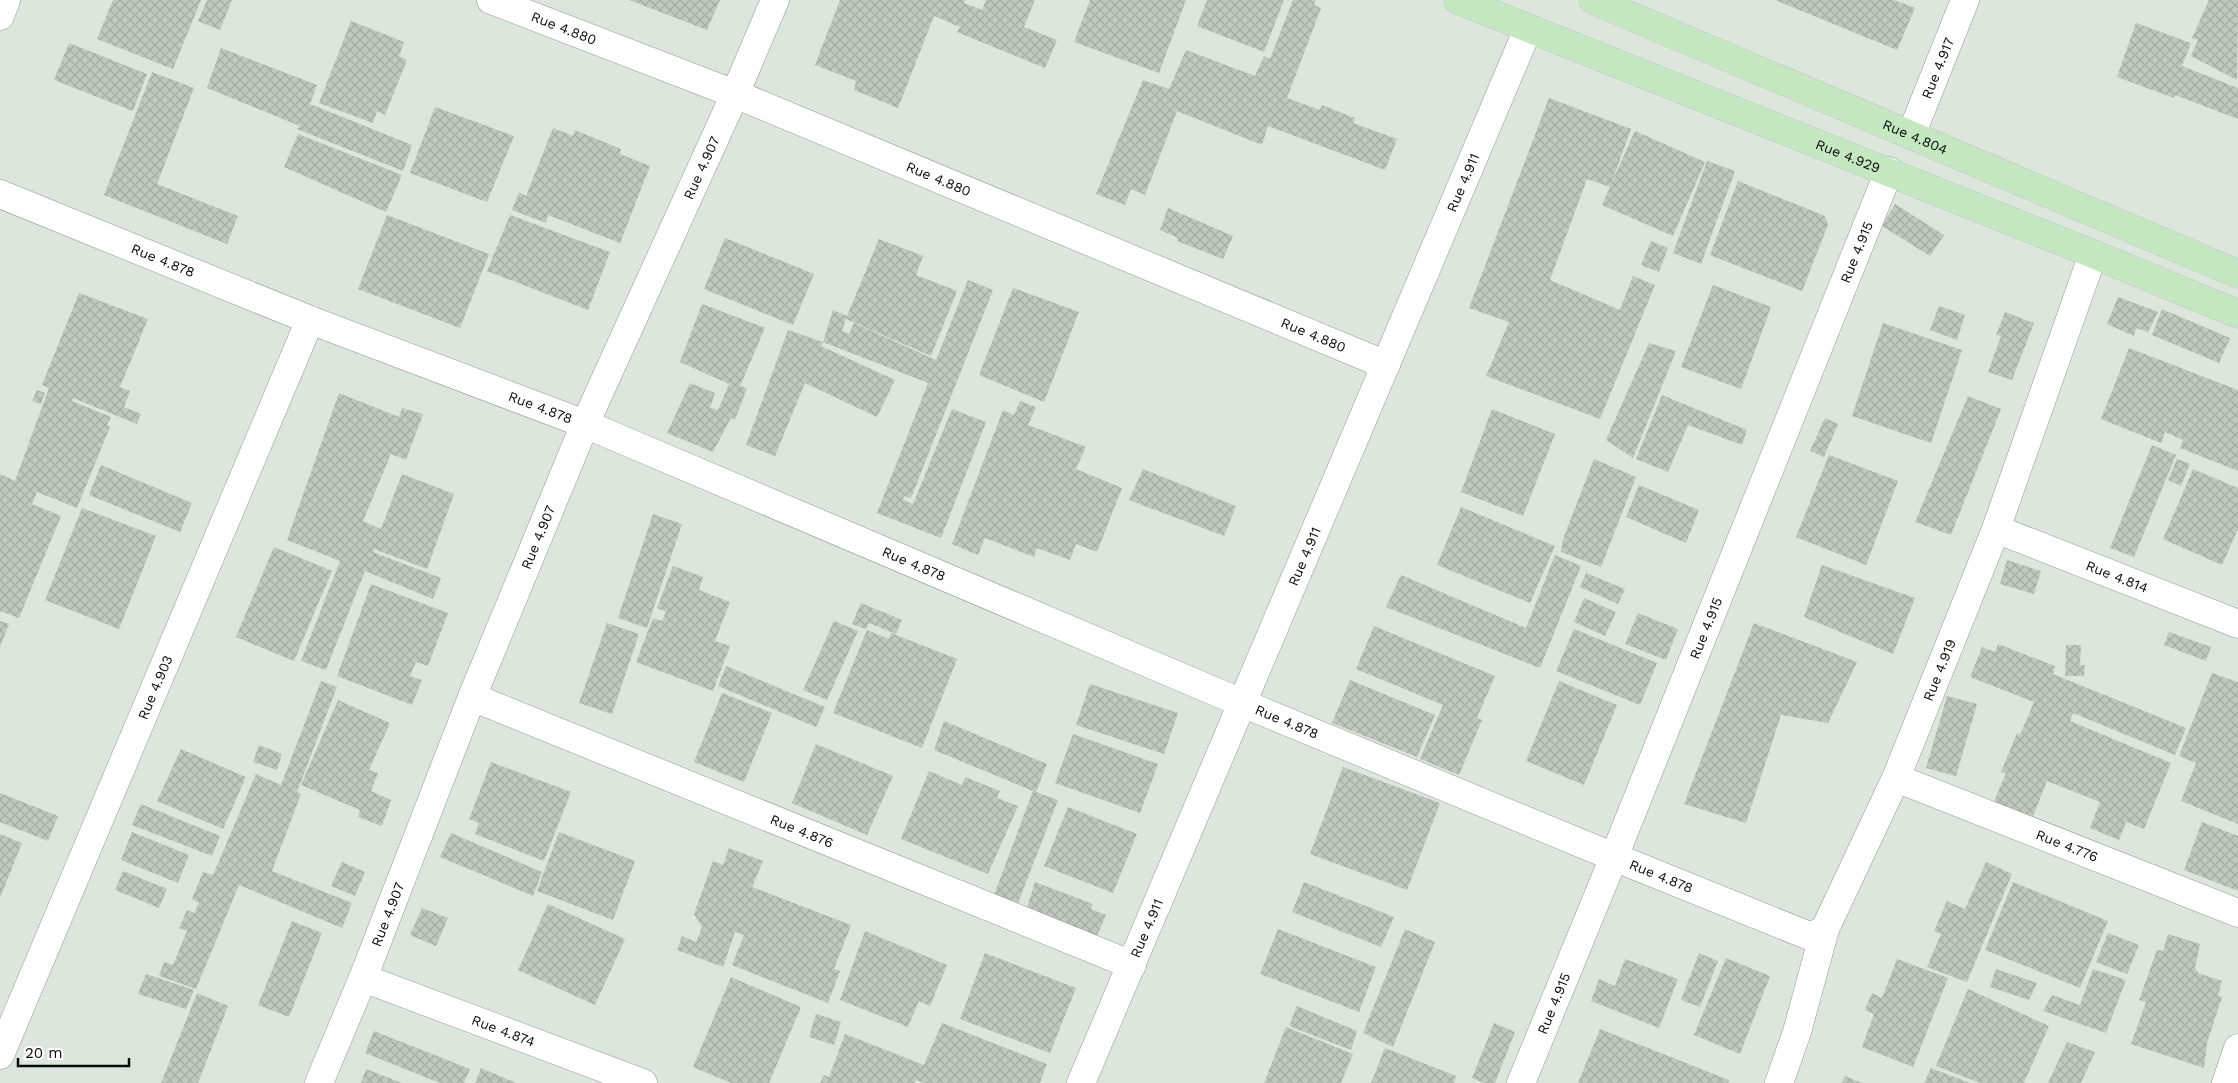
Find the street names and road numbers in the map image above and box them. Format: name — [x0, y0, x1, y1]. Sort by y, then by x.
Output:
street label: Rue 4.880 — [529, 8, 599, 48]
street label: Rue 4.917 — [1918, 35, 1957, 101]
street label: Rue 4.804 — [1880, 116, 1950, 158]
street label: Rue 4.907 — [680, 134, 723, 202]
street label: Rue 4.929 — [1813, 136, 1883, 176]
street label: Rue 4.911 — [1443, 151, 1482, 214]
street label: Rue 4.880 — [904, 158, 973, 199]
street label: Rue 4.915 — [1837, 219, 1876, 285]
street label: Rue 4.878 — [129, 240, 197, 280]
street label: Rue 4.880 — [1279, 314, 1348, 355]
street label: Rue 4.878 — [506, 388, 575, 426]
street label: Rue 4.907 — [518, 503, 558, 572]
street label: Rue 4.911 — [1285, 525, 1324, 588]
street label: Rue 4.878 — [880, 543, 948, 584]
street label: Rue 4.814 — [2084, 557, 2150, 596]
street label: Rue 4.915 — [1686, 595, 1725, 661]
street label: Rue 4.919 — [1920, 637, 1959, 703]
street label: Rue 4.903 — [134, 653, 176, 722]
street label: Rue 4.878 — [1253, 701, 1321, 742]
street label: Rue 4.876 — [768, 811, 836, 851]
street label: Rue 4.776 — [2034, 826, 2101, 865]
street label: Rue 4.878 — [1627, 856, 1695, 896]
street label: Rue 4.907 — [368, 880, 407, 949]
street label: Rue 4.911 — [1127, 896, 1166, 960]
street label: Rue 4.915 — [1534, 970, 1574, 1037]
street label: Rue 4.874 — [470, 1012, 537, 1050]

